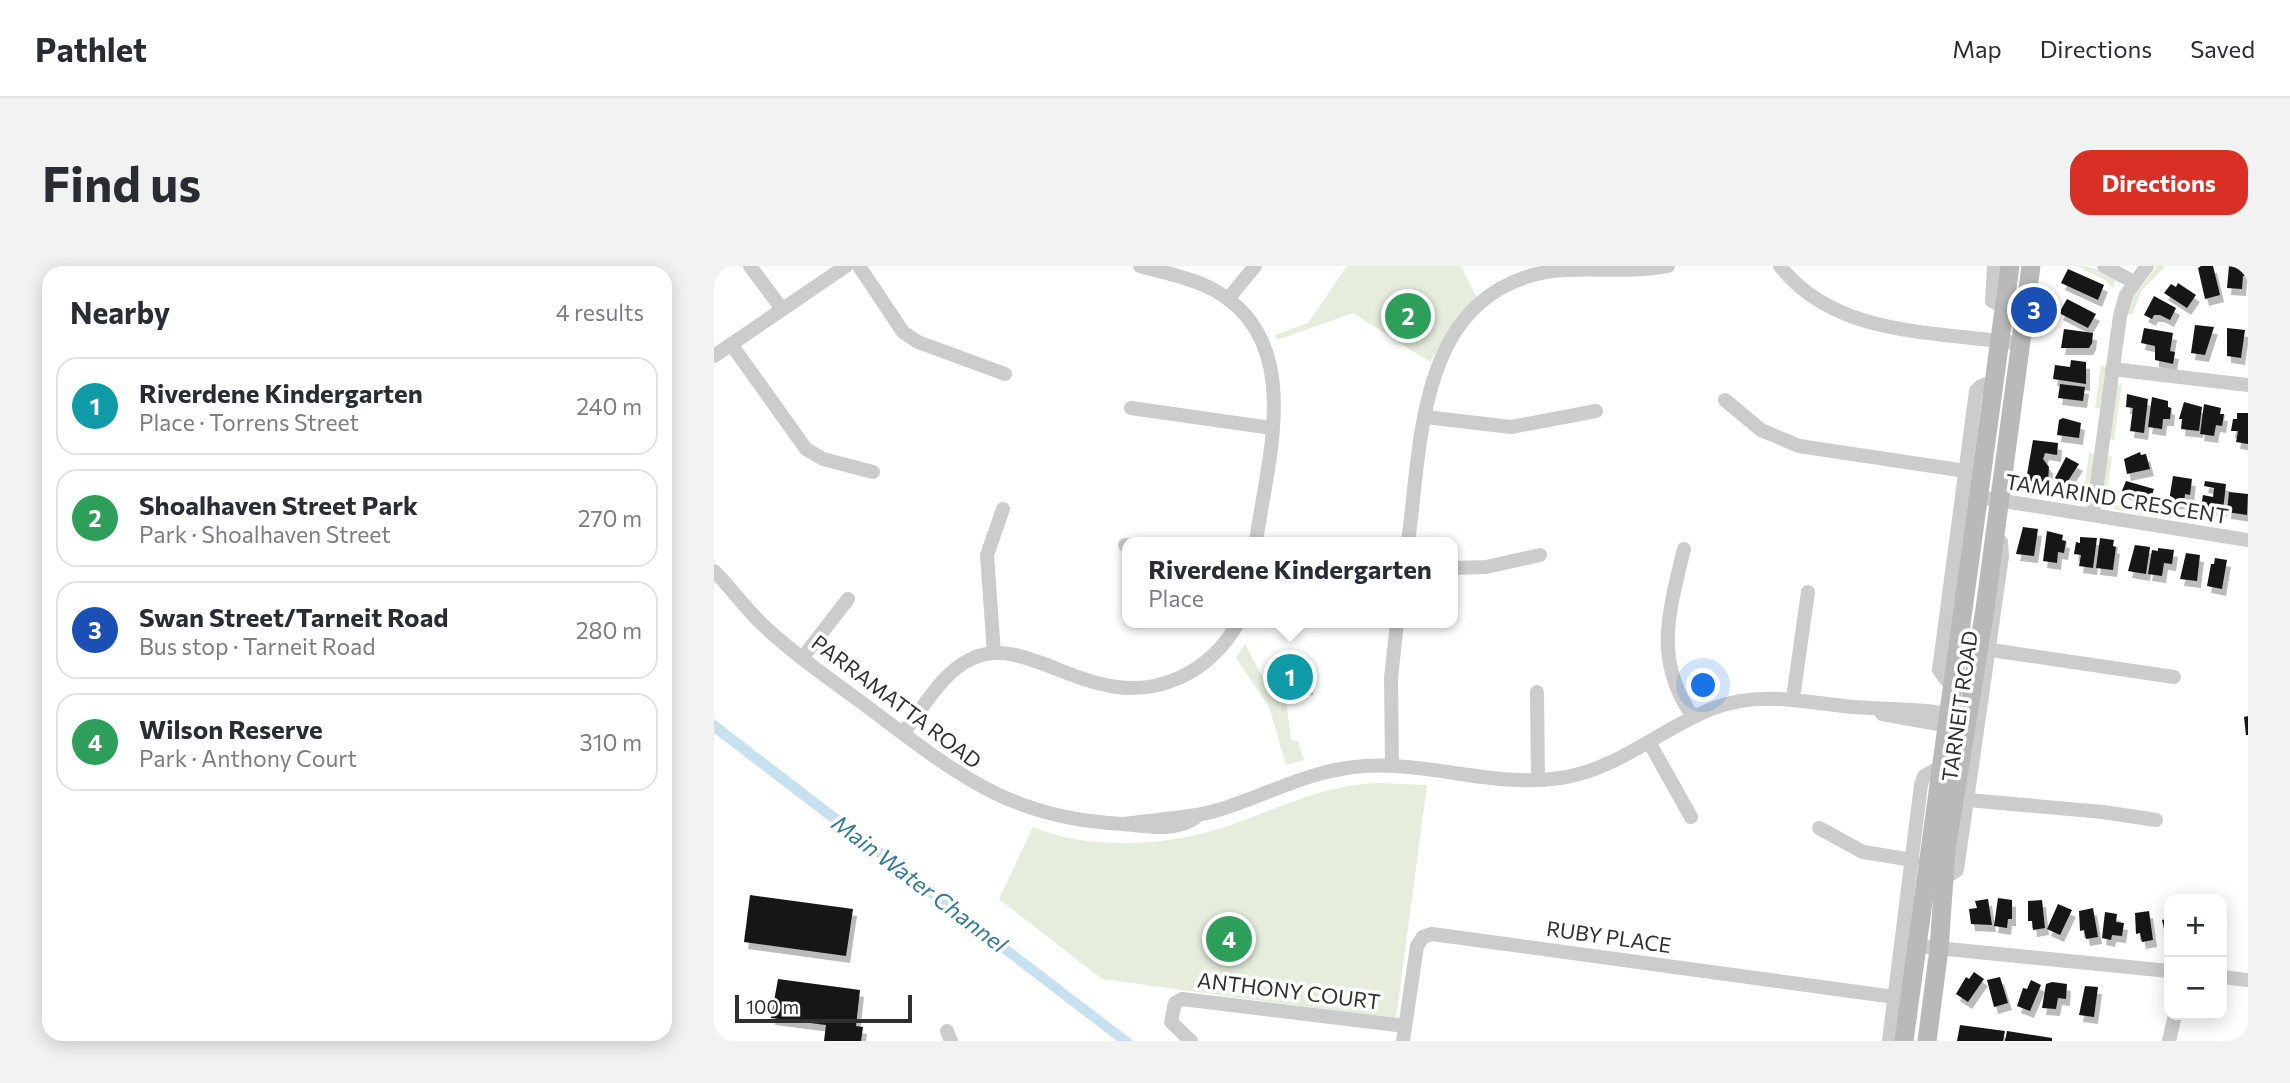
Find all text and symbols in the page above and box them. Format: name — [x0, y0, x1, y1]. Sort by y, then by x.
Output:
text: Pathlet — [35, 28, 147, 69]
text: Map — [1952, 34, 2002, 63]
text: Directions — [2040, 34, 2152, 63]
text: Saved — [2190, 34, 2255, 63]
button: Directions — [2070, 150, 2248, 215]
text: Find us — [42, 152, 201, 212]
pin: 3 — [2011, 284, 2057, 336]
pin: 2 — [1385, 290, 1431, 342]
text: Nearby — [70, 293, 170, 330]
text: 4 results — [556, 298, 644, 326]
text: Riverdene Kindergarten — [139, 377, 423, 408]
text: 1 — [90, 392, 100, 420]
text: 240 m — [576, 392, 642, 420]
text: Place · Torrens Street — [139, 408, 359, 436]
street label: TAMARIND CRESCENT — [2004, 468, 2230, 528]
text: Shoalhaven Street Park — [139, 489, 418, 520]
text: 2 — [88, 504, 102, 532]
text: 270 m — [578, 504, 642, 532]
text: Park · Shoalhaven Street — [139, 520, 391, 548]
popup — [1122, 537, 1458, 628]
text: Riverdene Kindergarten — [1148, 553, 1432, 584]
text: Place — [1148, 584, 1204, 612]
text: Swan Street/Tarneit Road — [139, 601, 449, 632]
text: 3 — [88, 616, 102, 644]
text: 280 m — [576, 616, 642, 644]
street label: PARRAMATTA ROAD — [807, 629, 987, 773]
street label: TARNEIT ROAD — [1936, 629, 1982, 783]
text: Bus stop · Tarneit Road — [139, 632, 376, 660]
pin: 1 — [1267, 651, 1313, 703]
your location — [1686, 668, 1720, 702]
text: Wilson Reserve — [139, 713, 323, 744]
text: 4 — [88, 728, 102, 756]
text: 310 m — [580, 728, 642, 756]
text: Park · Anthony Court — [139, 744, 357, 772]
water label: Main Water Channel — [827, 808, 1014, 959]
map controls — [2164, 894, 2227, 1020]
button: + — [2164, 894, 2227, 957]
pin: 4 — [1206, 913, 1252, 965]
street label: RUBY PLACE — [1545, 915, 1673, 957]
button: − — [2164, 957, 2227, 1020]
street label: ANTHONY COURT — [1196, 966, 1382, 1014]
scale bar — [735, 992, 912, 1024]
text: 100 m — [746, 995, 799, 1018]

